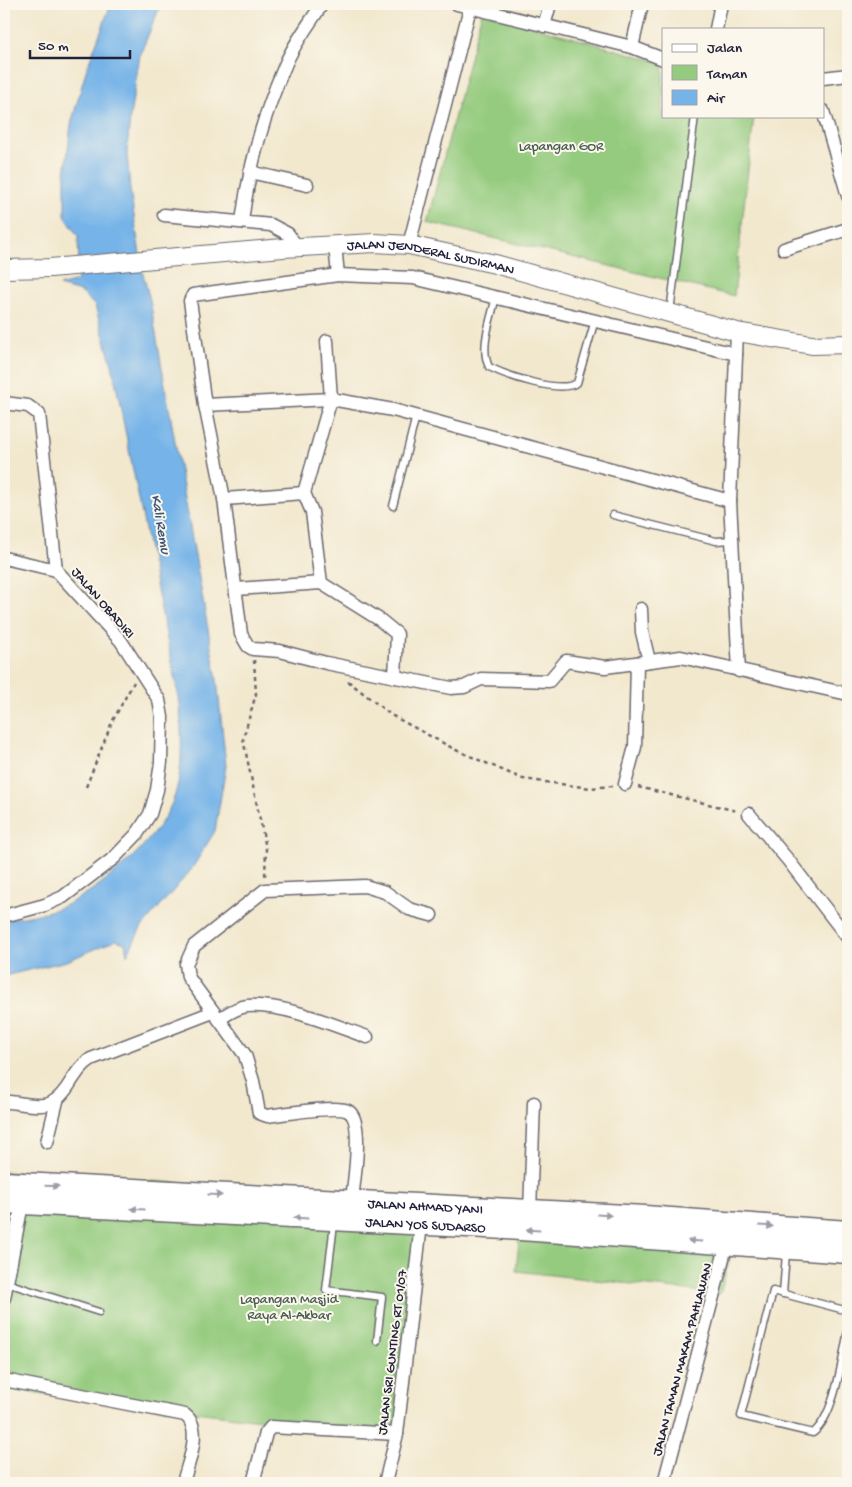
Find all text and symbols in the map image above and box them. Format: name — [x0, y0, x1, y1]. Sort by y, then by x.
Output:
scale bar — [30, 28, 130, 60]
legend — [662, 28, 824, 118]
text: 50 m — [38, 38, 69, 56]
text: Jalan — [707, 40, 742, 58]
text: Taman — [706, 66, 747, 84]
text: Air — [707, 90, 726, 108]
park label: Lapangan GOR — [519, 139, 604, 156]
street label: JALAN JENDERAL SUDIRMAN — [347, 237, 516, 280]
water label: Kali Remu — [146, 493, 174, 557]
street label: JALAN OBADIRI — [67, 565, 138, 643]
one-way arrow — [45, 1182, 61, 1190]
one-way arrow — [207, 1191, 223, 1199]
street label: JALAN AHMAD YANI — [367, 1196, 483, 1219]
one-way arrow — [130, 1205, 146, 1213]
one-way arrow — [596, 1211, 612, 1219]
one-way arrow — [292, 1214, 308, 1222]
street label: JALAN YOS SUDARSO — [365, 1215, 487, 1238]
one-way arrow — [758, 1222, 774, 1230]
one-way arrow — [524, 1226, 540, 1234]
one-way arrow — [687, 1237, 703, 1245]
street label: JALAN TAMAN MAKAM PAHLAWAN — [649, 1261, 717, 1458]
street label: JALAN SRI GUNTING RT 01/07 — [375, 1268, 412, 1436]
park label: Lapangan Masjid Raya Al-Akbar — [240, 1292, 340, 1325]

